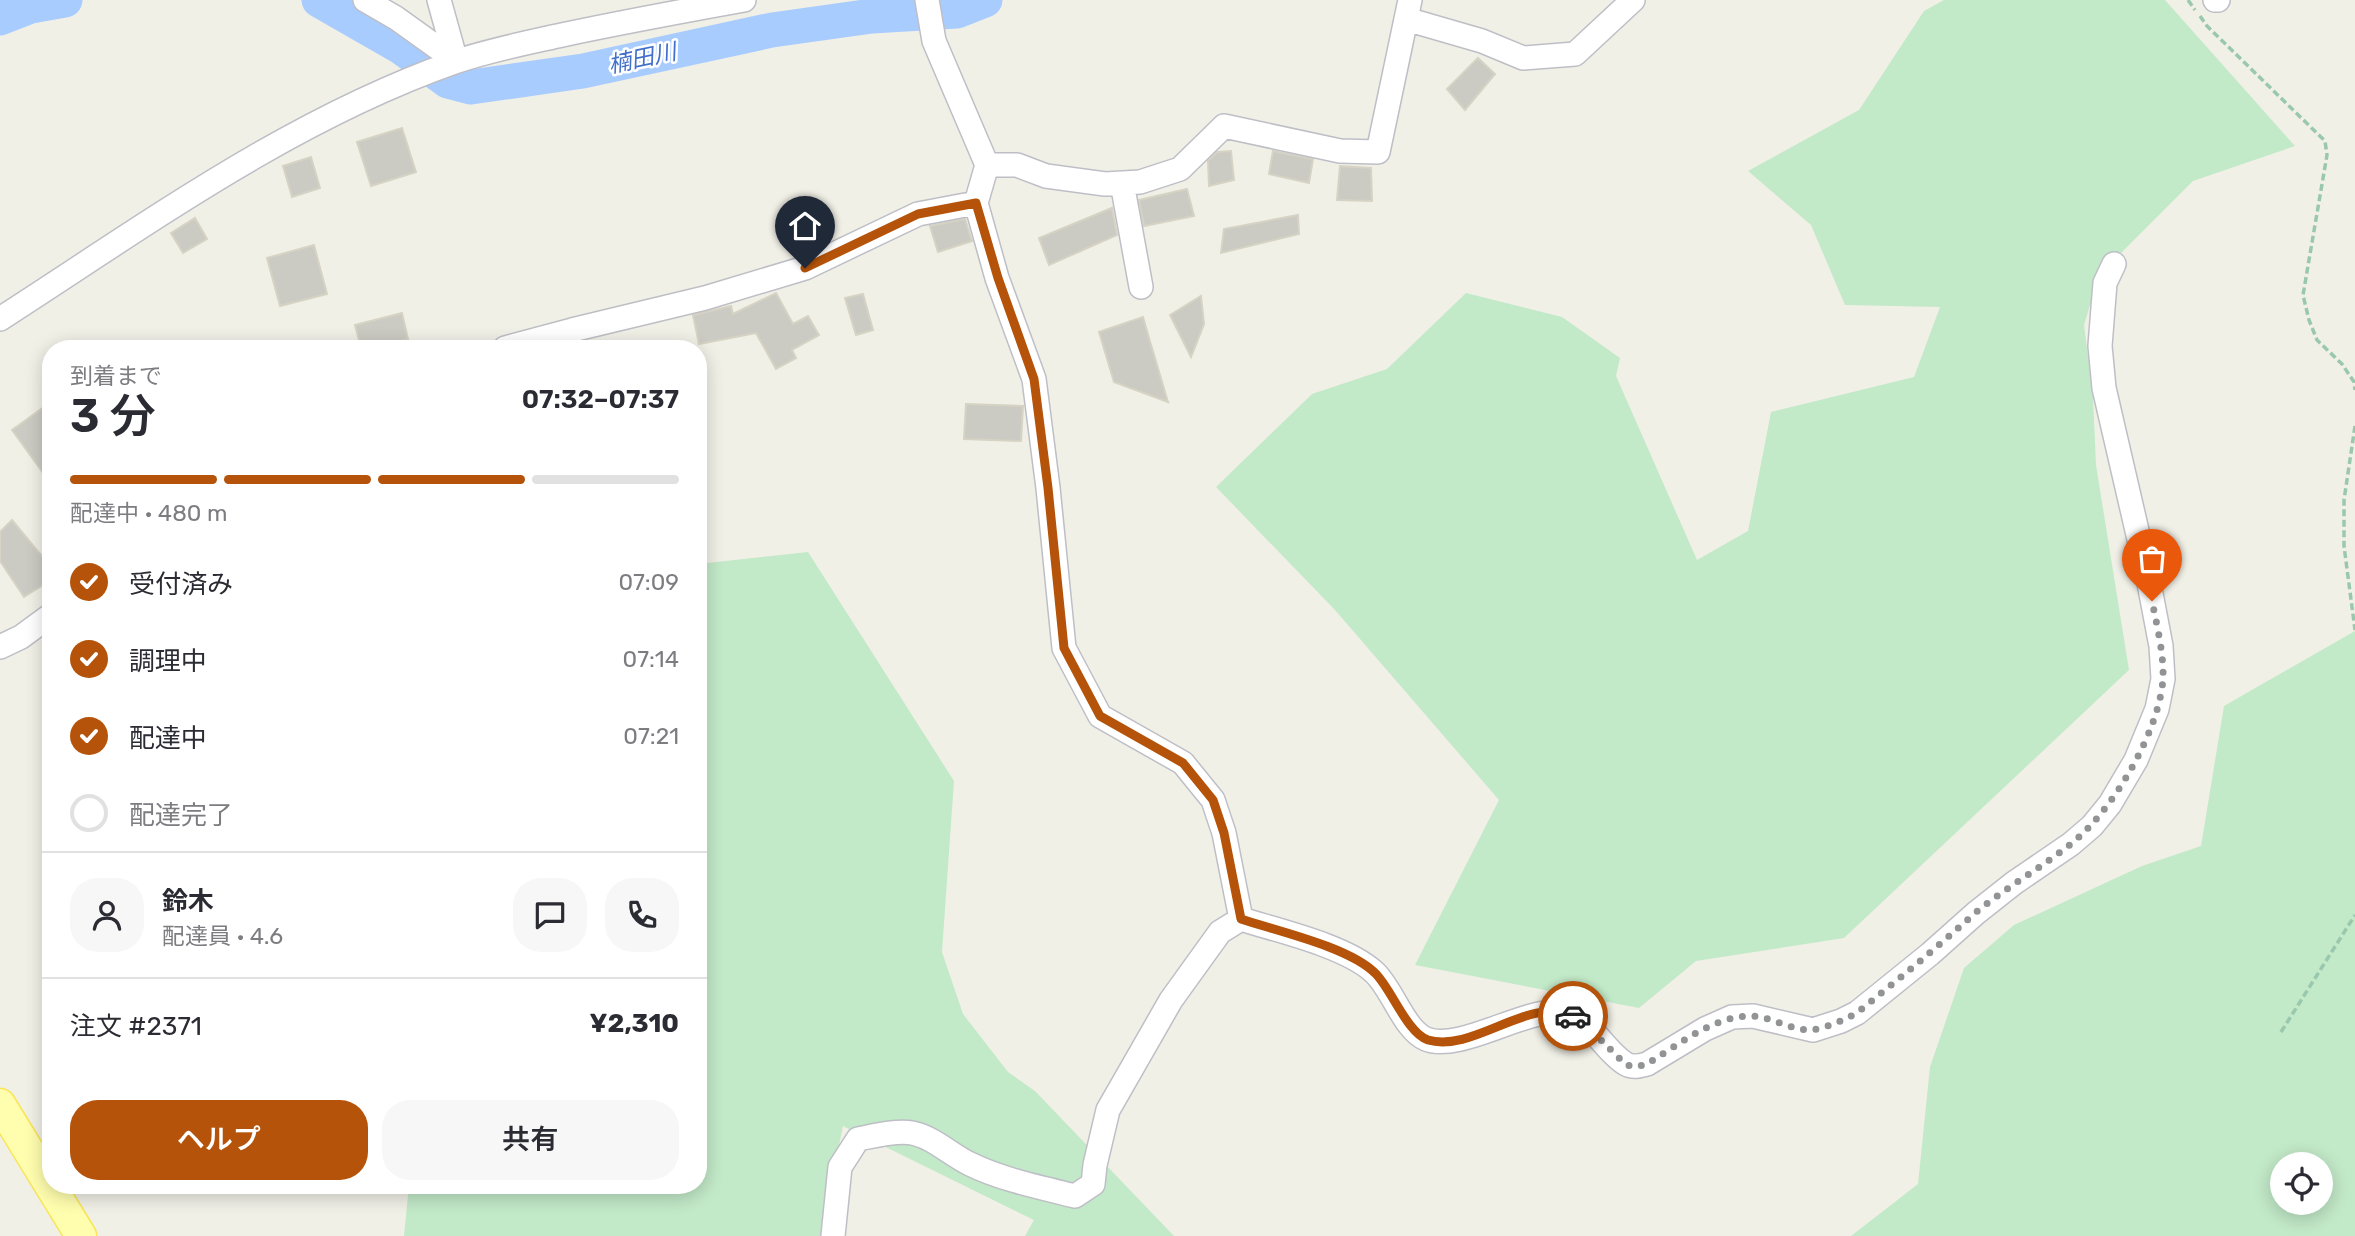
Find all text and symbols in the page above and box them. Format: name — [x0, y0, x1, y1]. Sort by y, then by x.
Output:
water label: 楠田川 — [605, 37, 682, 79]
pin — [775, 196, 835, 268]
icon: home — [786, 207, 824, 245]
text: 到着まで — [70, 362, 162, 390]
text: 07:32–07:37 — [522, 384, 679, 415]
text: 3 分 — [70, 389, 156, 444]
text: 配達中 · 480 m — [70, 499, 227, 527]
pin — [2122, 529, 2182, 601]
icon: bag — [2133, 540, 2171, 578]
icon: check — [70, 563, 108, 601]
text: 07:09 — [618, 568, 679, 596]
text: 受付済み — [129, 569, 233, 600]
icon: check — [70, 640, 108, 678]
text: 07:14 — [623, 645, 679, 673]
text: 調理中 — [129, 646, 207, 677]
icon: check — [70, 717, 108, 755]
text: 07:21 — [623, 722, 679, 750]
text: 配達中 — [129, 723, 207, 754]
text: 配達完了 — [129, 800, 233, 831]
button: person — [70, 878, 144, 952]
button: chat — [513, 878, 587, 952]
button: phone — [605, 878, 679, 952]
text: 鈴木 — [162, 886, 214, 917]
text: 配達員 · 4.6 — [162, 922, 283, 950]
courier — [1538, 981, 1608, 1051]
icon: car — [1554, 997, 1592, 1035]
text: ¥2,310 — [590, 1008, 679, 1039]
text: 注文 #2371 — [70, 1011, 202, 1042]
button: ヘルプ — [70, 1100, 368, 1180]
button: 共有 — [382, 1100, 679, 1180]
map controls — [2270, 1152, 2333, 1215]
button: locate — [2270, 1152, 2333, 1215]

